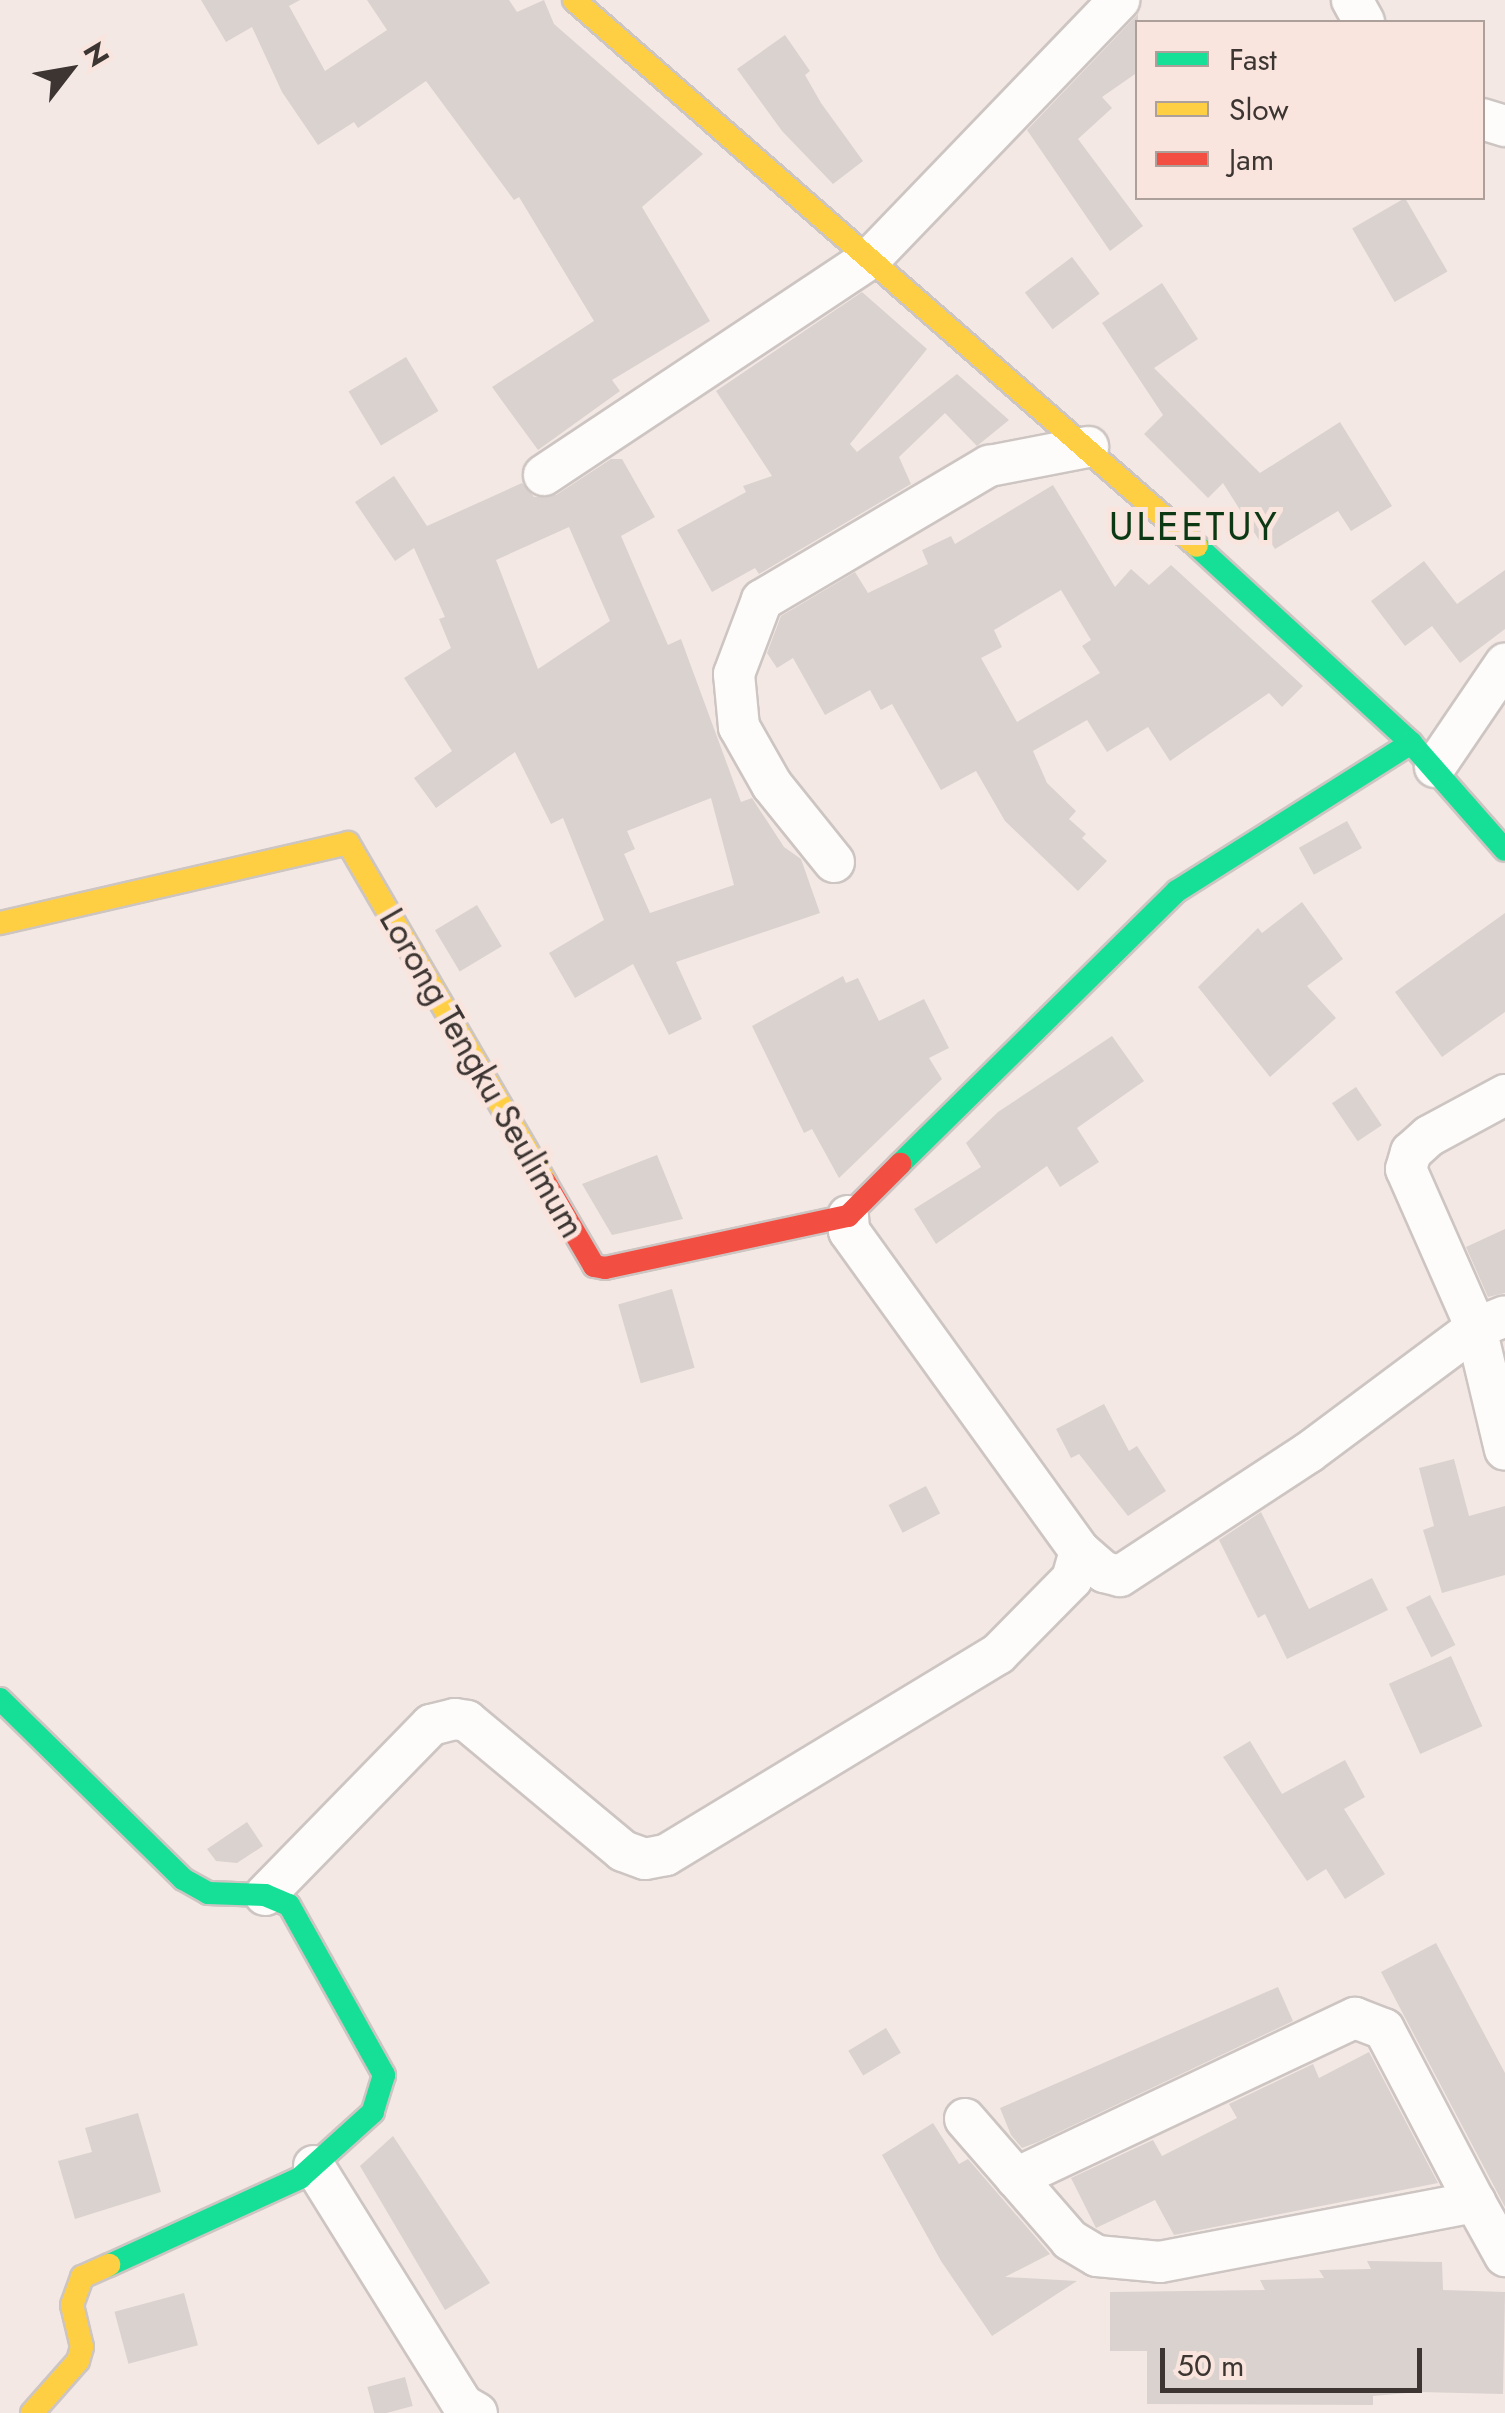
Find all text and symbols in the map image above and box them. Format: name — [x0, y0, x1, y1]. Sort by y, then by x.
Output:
north arrow — [20, 20, 120, 120]
legend — [1135, 20, 1485, 200]
text: N — [73, 34, 119, 74]
text: Fast — [1229, 38, 1277, 81]
text: Slow — [1229, 88, 1289, 131]
text: Jam — [1229, 138, 1274, 181]
district label: ULEETUY — [1109, 502, 1279, 550]
street label: Lorong Tengku Seulimum — [371, 901, 593, 1245]
scale bar — [1165, 2328, 1428, 2390]
text: 50 m — [1177, 2344, 1244, 2387]

